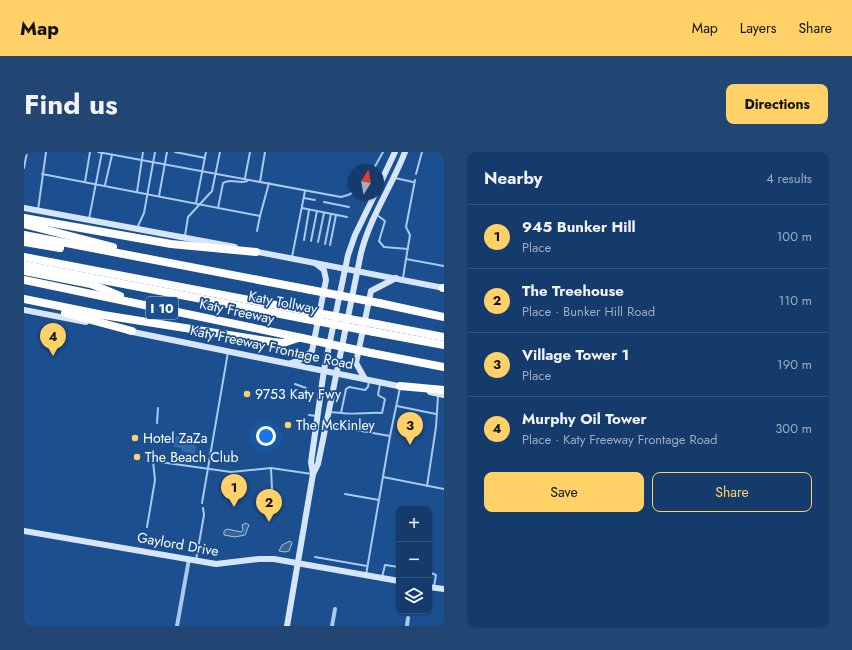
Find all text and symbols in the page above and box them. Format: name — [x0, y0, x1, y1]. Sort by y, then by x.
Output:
text: Map — [20, 15, 59, 42]
text: Map — [692, 18, 718, 38]
text: Layers — [740, 18, 776, 38]
text: Share — [798, 18, 832, 38]
text: Find us — [24, 84, 118, 125]
button: Directions — [726, 84, 828, 124]
north arrow — [348, 164, 384, 200]
text: Nearby — [484, 166, 542, 190]
text: 4 results — [766, 169, 812, 188]
text: 945 Bunker Hill — [522, 216, 636, 238]
text: 1 — [494, 227, 500, 246]
text: 100 m — [777, 227, 812, 246]
text: Place — [522, 238, 551, 257]
text: The Treehouse — [522, 280, 624, 302]
street label: Katy Tollway — [247, 286, 320, 319]
text: 2 — [493, 291, 501, 310]
text: 110 m — [778, 291, 812, 310]
street label: Katy Freeway — [198, 293, 277, 329]
road number: I 10 — [146, 297, 178, 319]
text: Place · Bunker Hill Road — [522, 302, 655, 321]
street label: Katy Freeway Frontage Road — [189, 320, 355, 374]
pin: 4 — [40, 323, 66, 356]
text: Village Tower 1 — [522, 344, 629, 366]
text: 3 — [493, 355, 501, 374]
text: 190 m — [777, 355, 812, 374]
text: Place — [522, 366, 551, 385]
place label: 9753 Katy Fwy — [255, 384, 342, 404]
marker: 9753 Katy Fwy — [242, 389, 252, 399]
text: Murphy Oil Tower — [522, 408, 647, 430]
pin: 3 — [397, 412, 423, 445]
place label: The McKinley — [296, 415, 375, 435]
text: 4 — [492, 419, 502, 438]
text: 300 m — [775, 419, 812, 438]
marker: The McKinley — [283, 420, 293, 430]
your location — [256, 426, 276, 446]
place label: Hotel ZaZa — [143, 428, 207, 448]
text: Place · Katy Freeway Frontage Road — [522, 430, 718, 449]
marker: Hotel ZaZa — [130, 433, 140, 443]
place label: The Beach Club — [145, 447, 238, 467]
marker: The Beach Club — [132, 452, 142, 462]
button: Save — [484, 472, 644, 512]
button: Share — [652, 472, 812, 512]
pin: 1 — [221, 474, 247, 507]
pin: 2 — [256, 489, 282, 522]
map controls — [396, 506, 432, 614]
button: + — [396, 506, 432, 542]
street label: Gaylord Drive — [136, 527, 220, 561]
button: − — [396, 542, 432, 578]
button: layers — [396, 578, 432, 614]

